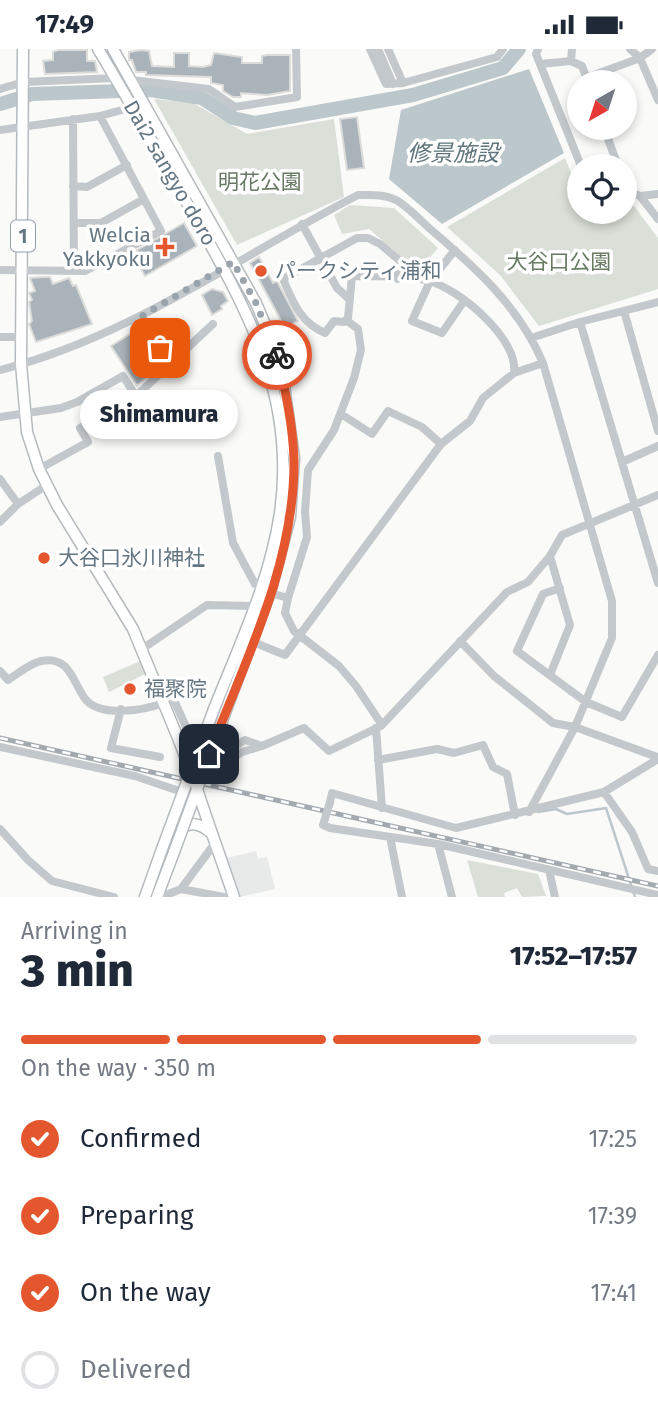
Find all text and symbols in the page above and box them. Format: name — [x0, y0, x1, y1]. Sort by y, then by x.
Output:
text: 17:49 — [35, 9, 94, 40]
north arrow — [567, 70, 637, 140]
map controls — [567, 70, 637, 224]
street label: Dai2 sangyo doro — [118, 96, 222, 250]
water label: 修景施設 — [407, 139, 502, 167]
button: locate — [567, 154, 637, 224]
park label: 明花公園 — [218, 169, 302, 195]
road number: 1 — [11, 221, 35, 251]
place label: Welcia Yakkyoku — [63, 222, 151, 272]
marker: Welcia Yakkyoku — [157, 239, 173, 255]
park label: 大谷口公園 — [507, 249, 612, 275]
place label: パークシティ浦和 — [275, 258, 442, 284]
marker: パークシティ浦和 — [253, 263, 269, 279]
pin — [130, 318, 190, 378]
courier — [242, 320, 312, 390]
icon: bag — [141, 329, 179, 367]
icon: bike — [258, 336, 296, 374]
callout: Shimamura — [81, 390, 239, 439]
text: Shimamura — [100, 400, 218, 428]
place label: 大谷口氷川神社 — [58, 545, 205, 571]
marker: 大谷口氷川神社 — [36, 550, 52, 566]
place label: 福聚院 — [144, 676, 207, 702]
marker: 福聚院 — [122, 681, 138, 697]
pin — [179, 724, 239, 784]
icon: home — [190, 735, 228, 773]
text: Arriving in — [21, 917, 128, 945]
text: 17:52–17:57 — [510, 941, 637, 972]
text: 3 min — [21, 943, 134, 998]
text: On the way · 350 m — [21, 1054, 216, 1082]
icon: check — [21, 1120, 59, 1158]
text: Confirmed — [80, 1123, 201, 1154]
text: 17:25 — [588, 1125, 637, 1153]
icon: check — [21, 1197, 59, 1235]
text: Preparing — [80, 1200, 193, 1231]
text: 17:39 — [588, 1202, 637, 1230]
icon: check — [21, 1274, 59, 1312]
text: On the way — [80, 1277, 211, 1308]
text: 17:41 — [591, 1279, 637, 1307]
text: Delivered — [80, 1354, 192, 1385]

